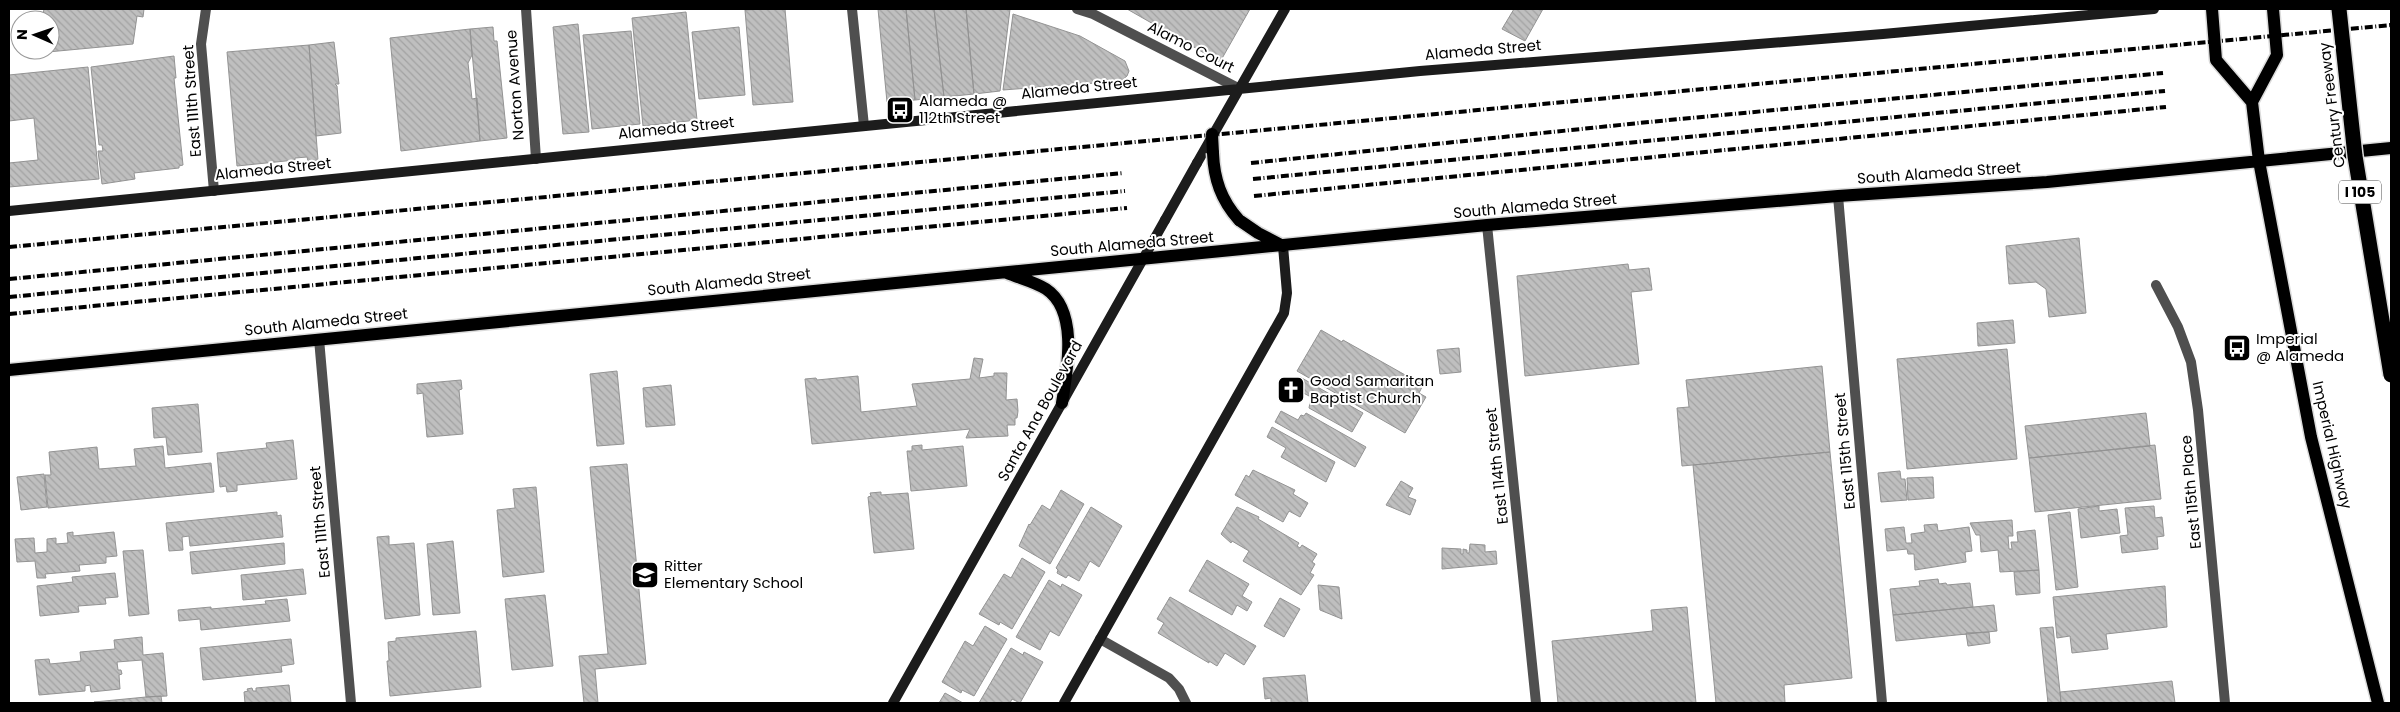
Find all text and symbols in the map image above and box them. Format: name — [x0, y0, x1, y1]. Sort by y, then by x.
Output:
north arrow — [10, 10, 60, 60]
street label: Alamo Court — [1144, 16, 1238, 77]
text: N — [12, 29, 32, 40]
street label: Norton Avenue — [500, 29, 529, 141]
street label: Alameda Street — [1424, 34, 1542, 65]
street label: Century Freeway — [2313, 41, 2350, 169]
street label: East 111th Street — [177, 44, 206, 158]
street label: Alameda Street — [1020, 71, 1138, 104]
place label: Alameda @ 112th Street — [919, 90, 1007, 128]
bus stop icon: Alameda @ 112th Street — [885, 95, 915, 125]
street label: Alameda Street — [617, 111, 735, 144]
street label: Alameda Street — [214, 152, 332, 185]
street label: South Alameda Street — [1856, 156, 2021, 189]
road number: I 105 — [2339, 180, 2381, 203]
street label: South Alameda Street — [1452, 188, 1618, 223]
street label: South Alameda Street — [1049, 226, 1215, 261]
street label: South Alameda Street — [646, 262, 812, 301]
street label: South Alameda Street — [243, 302, 409, 341]
place label: Imperial @ Alameda — [2256, 328, 2344, 366]
bus stop icon: Imperial @ Alameda — [2222, 333, 2252, 363]
street label: Santa Ana Boulevard — [992, 337, 1087, 485]
place label: Good Samaritan Baptist Church — [1310, 370, 1434, 408]
church icon: Good Samaritan Baptist Church — [1276, 375, 1306, 405]
street label: Imperial Highway — [2308, 379, 2358, 511]
street label: East 115th Street — [1829, 392, 1860, 510]
street label: East 114th Street — [1480, 407, 1513, 525]
street label: East 115th Place — [2175, 434, 2206, 550]
street label: East 111th Street — [304, 465, 335, 579]
place label: Ritter Elementary School — [664, 555, 803, 593]
school or university icon: Ritter Elementary School — [630, 560, 660, 590]

